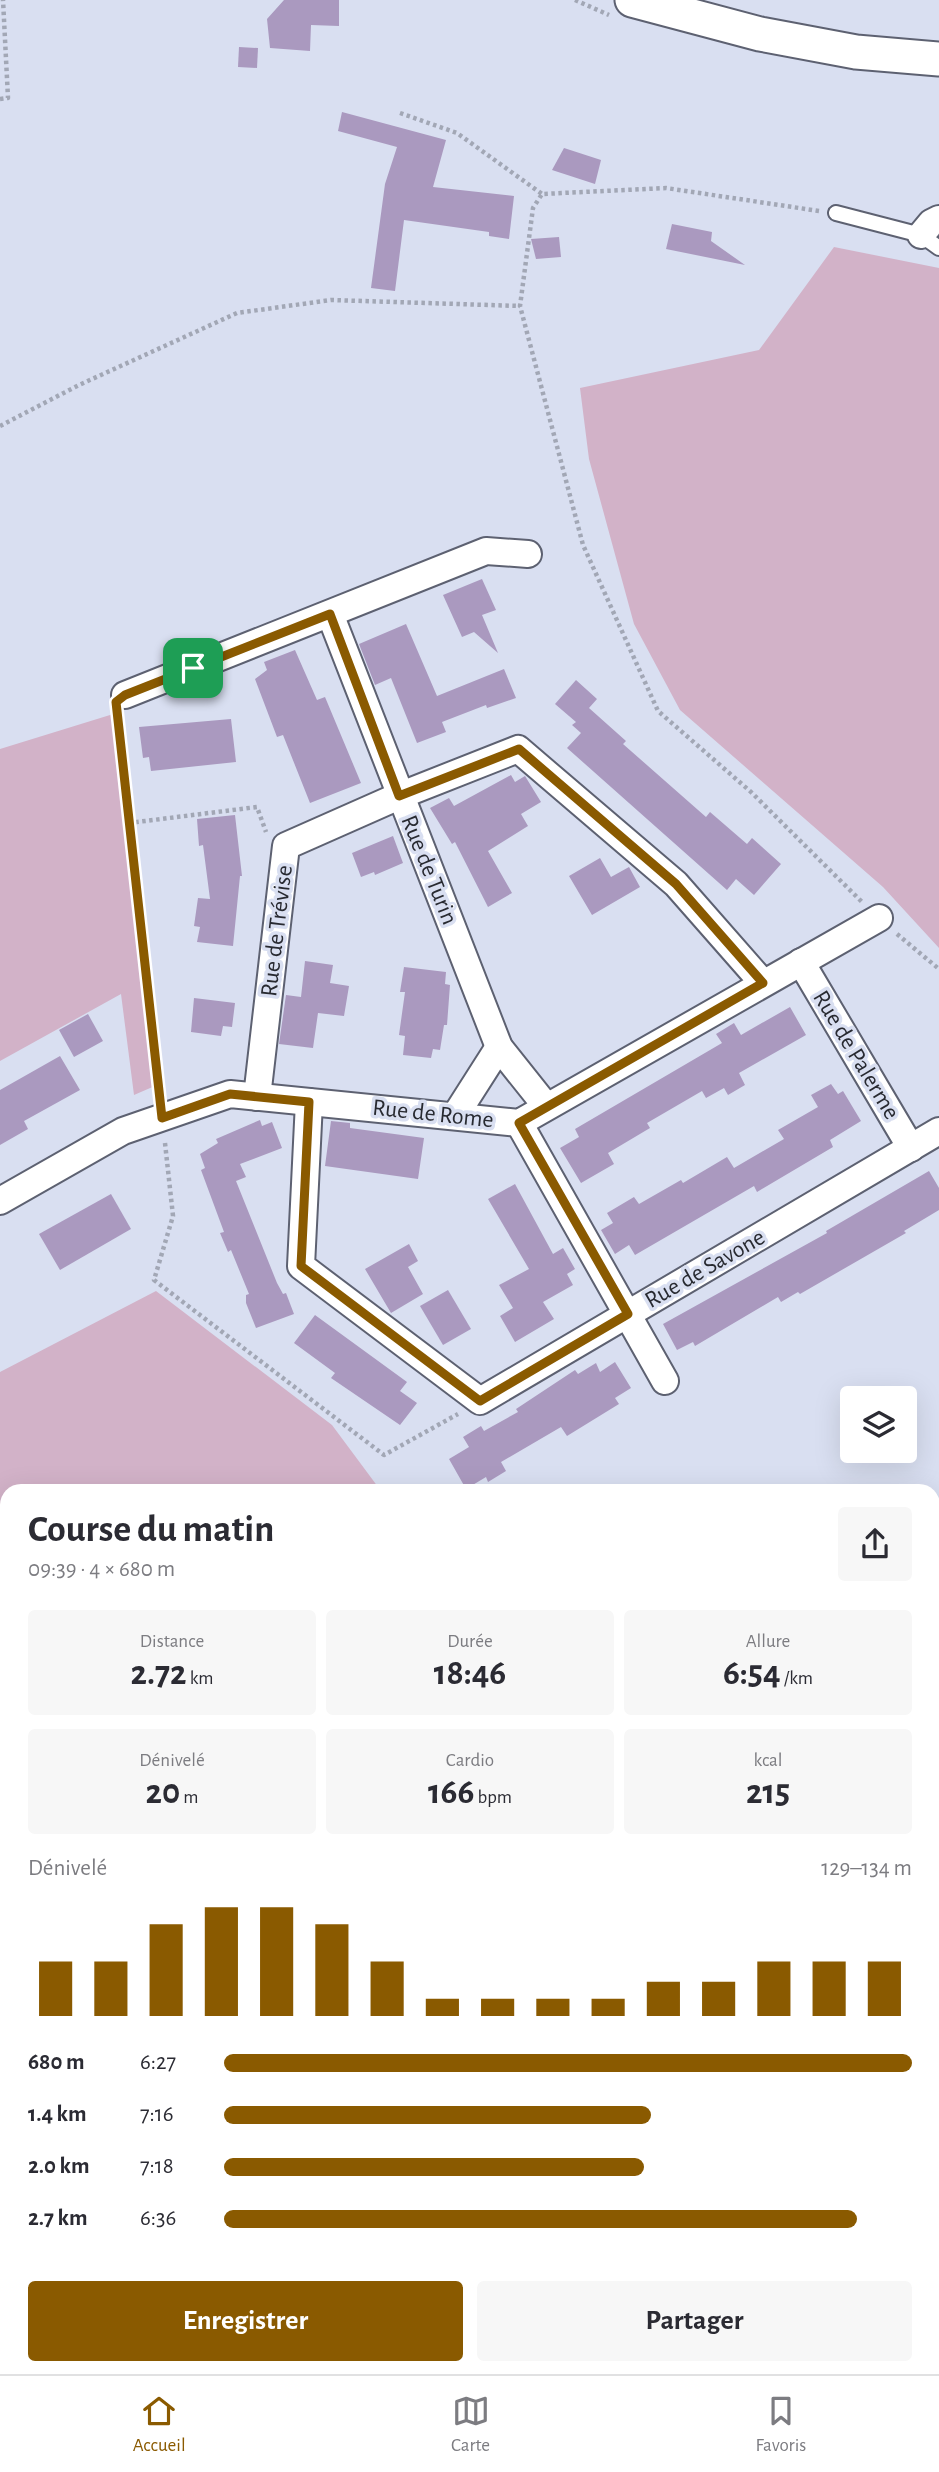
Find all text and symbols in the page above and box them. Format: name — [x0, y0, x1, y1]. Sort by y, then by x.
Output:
pin — [163, 638, 223, 698]
icon: arrive — [174, 649, 212, 687]
street label: Rue de Turin — [396, 812, 462, 928]
street label: Rue de Trévise — [257, 864, 297, 998]
street label: Rue de Palerme — [808, 986, 904, 1124]
street label: Rue de Rome — [371, 1096, 495, 1132]
street label: Rue de Savone — [641, 1225, 769, 1313]
map controls — [840, 1386, 917, 1463]
button: layers — [840, 1386, 917, 1463]
button: share — [838, 1507, 912, 1581]
text: Course du matin — [28, 1511, 274, 1549]
text: 09:39 · 4 × 680 m — [28, 1558, 175, 1581]
text: Distance — [140, 1632, 204, 1651]
text: Durée — [447, 1632, 493, 1651]
text: Allure — [746, 1632, 790, 1651]
text: 2.72 — [130, 1656, 187, 1691]
text: 18:46 — [434, 1656, 506, 1691]
text: 6:54 — [723, 1656, 781, 1691]
text: km — [187, 1669, 214, 1688]
text: /km — [781, 1669, 813, 1688]
text: Dénivelé — [139, 1751, 205, 1770]
text: Cardio — [446, 1751, 494, 1770]
text: kcal — [754, 1751, 782, 1770]
text: 20 — [145, 1775, 180, 1810]
text: 166 — [428, 1775, 474, 1810]
text: 215 — [746, 1775, 790, 1810]
text: m — [180, 1788, 199, 1807]
text: bpm — [474, 1788, 512, 1807]
text: Dénivelé — [28, 1857, 107, 1880]
text: 129–134 m — [821, 1857, 912, 1880]
text: 680 m — [28, 2051, 84, 2074]
text: 6:27 — [140, 2051, 176, 2074]
text: 1.4 km — [28, 2103, 87, 2126]
text: 7:16 — [140, 2103, 174, 2126]
text: 2.0 km — [28, 2155, 90, 2178]
text: 7:18 — [140, 2155, 174, 2178]
text: 2.7 km — [28, 2207, 87, 2230]
text: 6:36 — [140, 2207, 176, 2230]
button: Enregistrer — [28, 2281, 463, 2361]
button: Partager — [477, 2281, 912, 2361]
tab: Accueil — [133, 2392, 186, 2457]
tab: Carte — [451, 2392, 490, 2457]
tab: Favoris — [755, 2392, 806, 2457]

